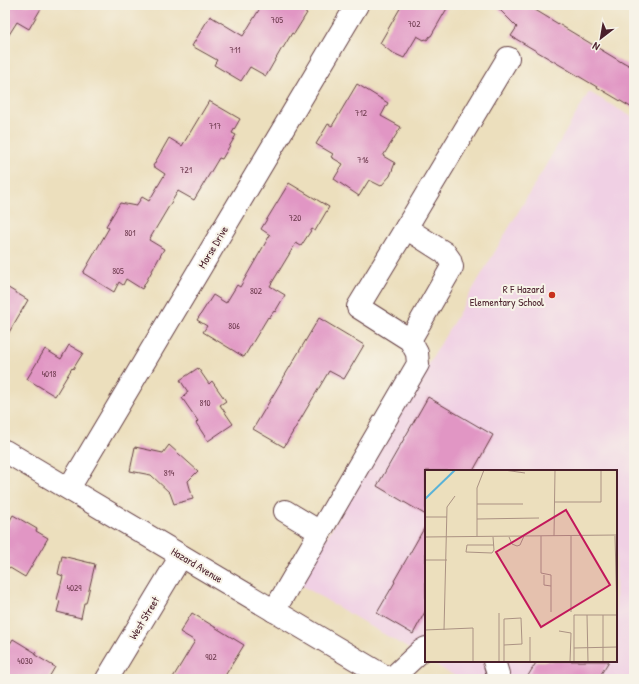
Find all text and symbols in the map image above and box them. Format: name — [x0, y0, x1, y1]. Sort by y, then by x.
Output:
house number: 705 — [271, 14, 283, 26]
house number: 702 — [408, 18, 421, 30]
north arrow — [581, 18, 621, 58]
text: N — [590, 39, 602, 54]
house number: 711 — [230, 44, 241, 56]
house number: 712 — [355, 107, 368, 119]
house number: 717 — [209, 120, 222, 132]
house number: 716 — [357, 154, 369, 166]
house number: 721 — [180, 164, 192, 176]
house number: 720 — [289, 212, 301, 224]
street label: Morse Drive — [195, 223, 231, 271]
house number: 801 — [124, 227, 136, 239]
house number: 805 — [112, 265, 124, 277]
place label: R F Hazard Elementary School — [470, 282, 545, 309]
house number: 802 — [250, 285, 263, 297]
marker: R F Hazard Elementary School — [547, 290, 557, 300]
house number: 806 — [228, 320, 240, 332]
house number: 4018 — [42, 368, 56, 380]
house number: 810 — [199, 397, 211, 409]
house number: 814 — [164, 467, 175, 479]
inset map — [425, 470, 617, 662]
street label: Hazard Avenue — [169, 544, 226, 586]
house number: 4029 — [67, 582, 82, 594]
street label: West Street — [126, 594, 162, 642]
house number: 902 — [205, 651, 218, 663]
house number: 4030 — [17, 655, 33, 667]

